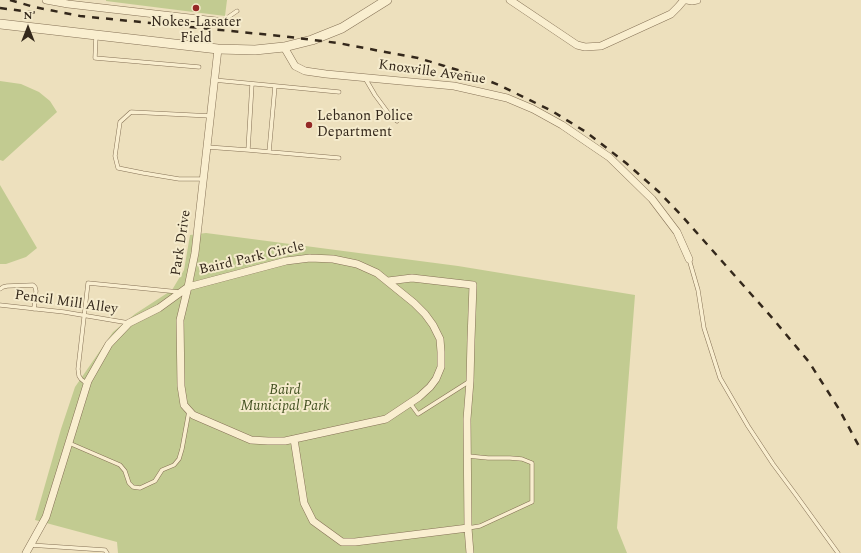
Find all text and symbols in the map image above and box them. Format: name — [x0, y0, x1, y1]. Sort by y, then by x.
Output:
marker: Nokes-Lasater Field — [191, 3, 201, 13]
text: N — [24, 7, 32, 24]
north arrow — [8, 8, 48, 48]
place label: Nokes-Lasater Field — [151, 15, 241, 48]
street label: Knoxville Avenue — [377, 57, 487, 89]
place label: Lebanon Police Department — [317, 109, 413, 142]
marker: Lebanon Police Department — [304, 120, 314, 130]
street label: Park Drive — [168, 209, 196, 277]
street label: Baird Park Circle — [198, 239, 306, 279]
street label: Pencil Mill Alley — [13, 287, 119, 319]
park label: Baird Municipal Park — [240, 383, 330, 416]

